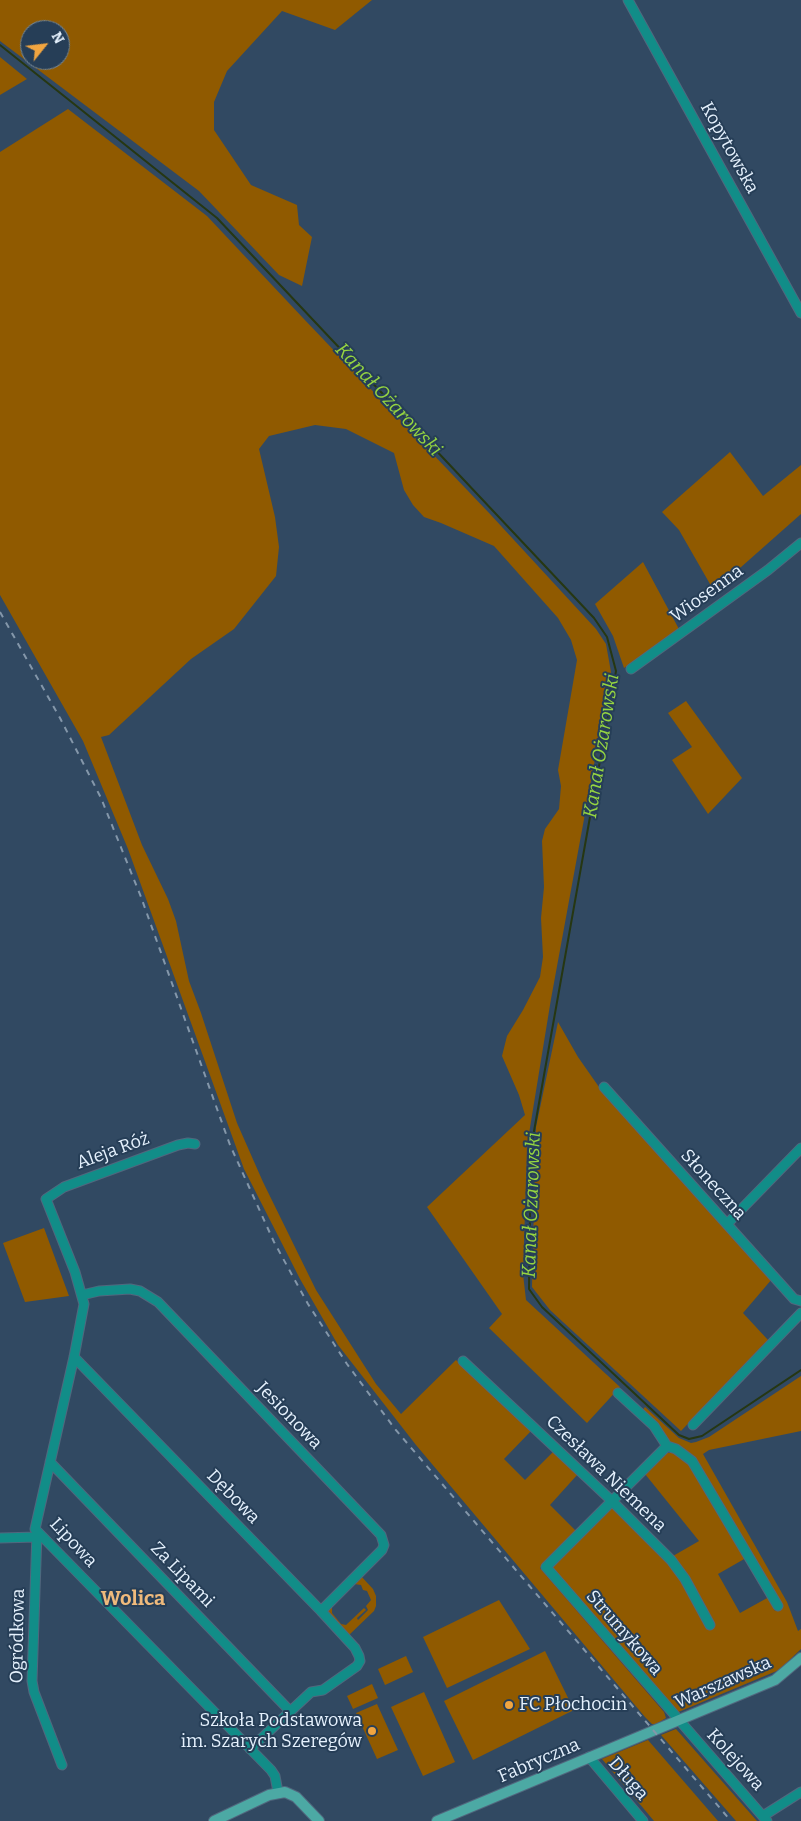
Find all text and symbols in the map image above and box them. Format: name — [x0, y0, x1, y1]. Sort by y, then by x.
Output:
north arrow — [20, 20, 70, 70]
text: N — [48, 29, 68, 47]
street label: Kopytowska — [695, 99, 763, 197]
water label: Kanał Ożarowski — [330, 339, 446, 461]
street label: Wiosenna — [667, 560, 747, 628]
water label: Kanał Ożarowski — [579, 672, 625, 820]
street label: Aleja Róż — [74, 1128, 152, 1174]
water label: Kanał Ożarowski — [518, 1132, 546, 1278]
street label: Słoneczna — [676, 1145, 750, 1225]
street label: Jesionowa — [252, 1378, 326, 1454]
street label: Czesława Niemena — [541, 1411, 671, 1537]
street label: Dębowa — [202, 1465, 264, 1529]
street label: Lipowa — [45, 1514, 101, 1572]
street label: Za Lipami — [146, 1538, 218, 1612]
street label: Strumykowa — [581, 1586, 667, 1680]
district label: Wolica — [101, 1587, 165, 1611]
street label: Ogródkowa — [6, 1588, 30, 1684]
street label: Warszawska — [671, 1652, 775, 1714]
place label: FC Płochocin — [519, 1694, 627, 1716]
marker: FC Płochocin — [503, 1699, 515, 1711]
place label: Szkoła Podstawowa im. Szarych Szeregów — [181, 1710, 362, 1752]
marker: Szkoła Podstawowa im. Szarych Szeregów — [366, 1725, 378, 1737]
street label: Kolejowa — [702, 1725, 768, 1795]
street label: Fabryczna — [495, 1734, 583, 1788]
street label: Długa — [604, 1753, 652, 1805]

